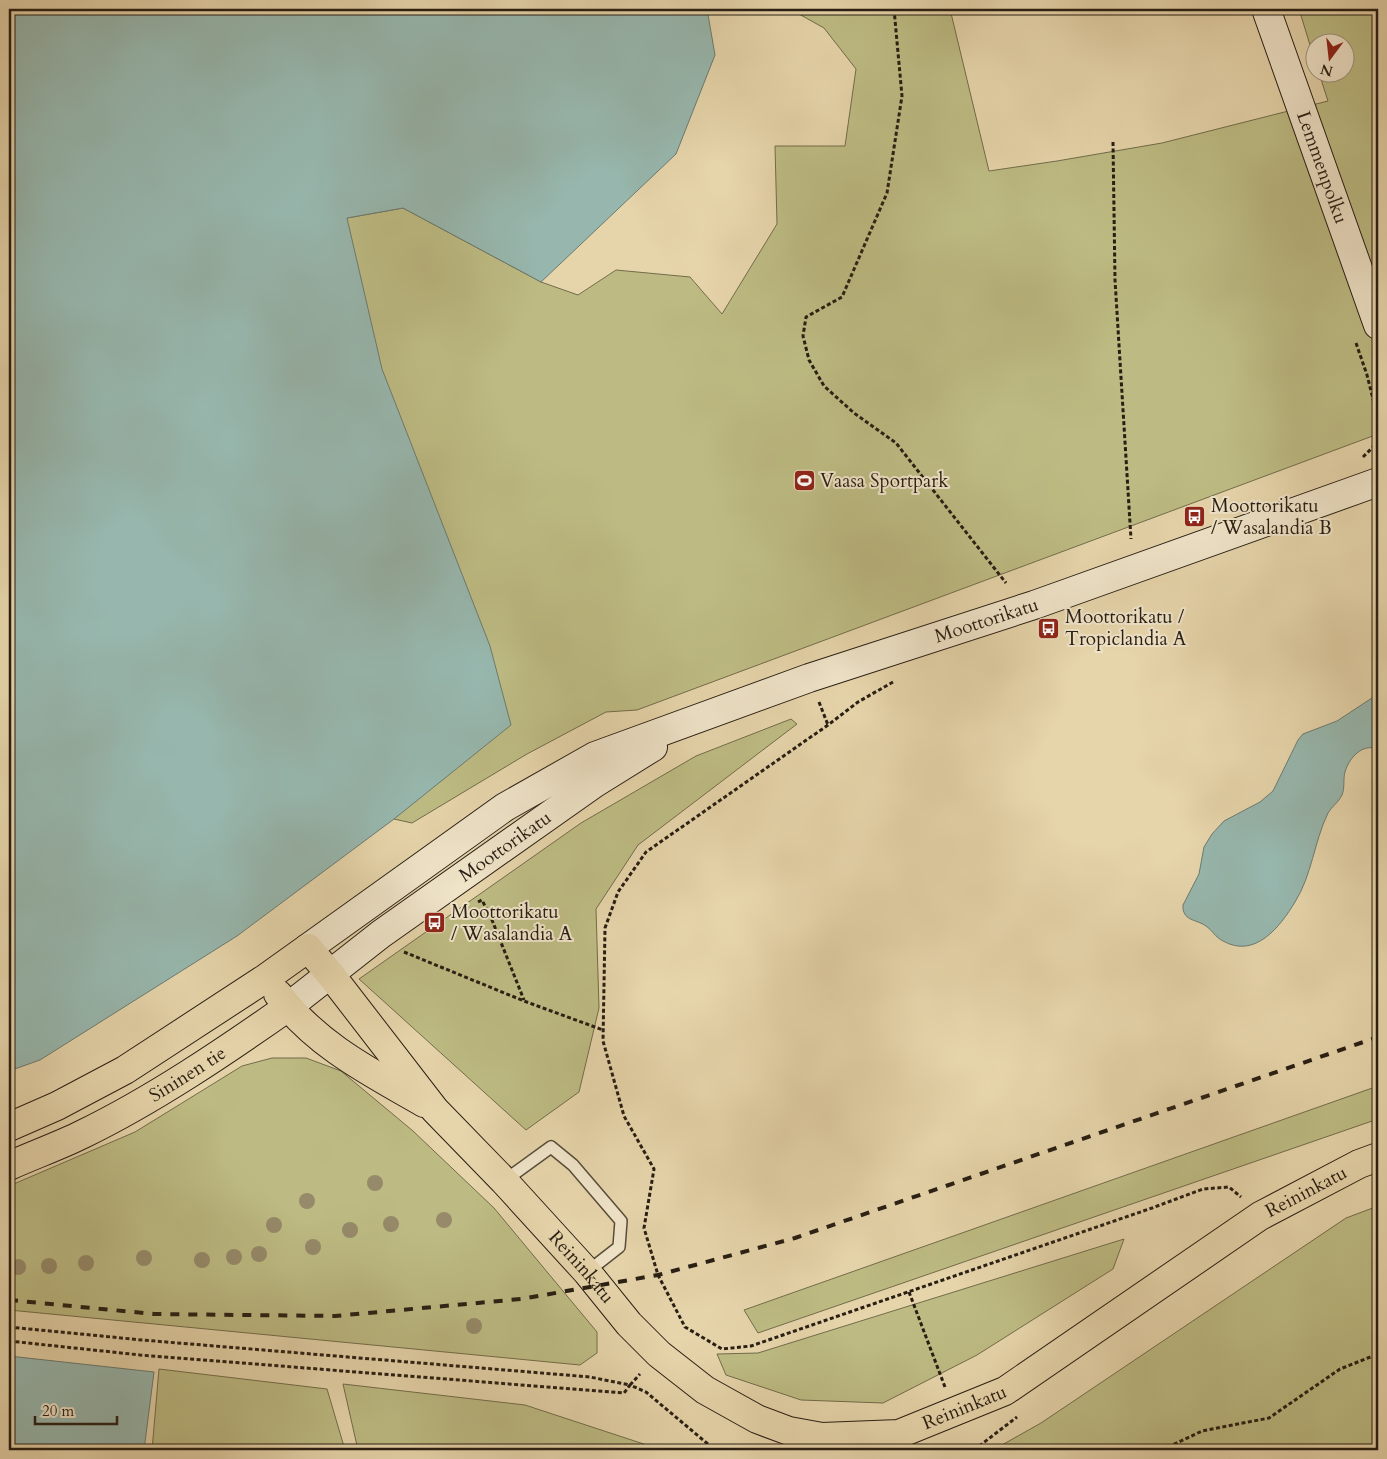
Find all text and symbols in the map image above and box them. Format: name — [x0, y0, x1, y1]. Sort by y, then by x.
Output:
north arrow — [1304, 32, 1354, 82]
text: N — [1318, 59, 1335, 81]
street label: Lemmenpolku — [1290, 108, 1354, 227]
place label: Vaasa Sportpark — [820, 468, 949, 494]
sports icon: Vaasa Sportpark — [792, 469, 816, 493]
place label: Moottorikatu / Wasalandia B — [1211, 493, 1332, 541]
bus stop icon: Moottorikatu / Wasalandia B — [1183, 505, 1207, 529]
street label: Moottorikatu — [931, 591, 1042, 649]
place label: Moottorikatu / Tropiclandia A — [1065, 604, 1187, 652]
bus stop icon: Moottorikatu / Tropiclandia A — [1037, 616, 1061, 640]
street label: Moottorikatu — [453, 805, 557, 888]
place label: Moottorikatu / Wasalandia A — [451, 899, 573, 947]
bus stop icon: Moottorikatu / Wasalandia A — [423, 911, 447, 935]
street label: Sininen tie — [144, 1040, 231, 1108]
street label: Reininkatu — [1261, 1160, 1351, 1224]
street label: Reininkatu — [542, 1225, 620, 1309]
street label: Reininkatu — [918, 1379, 1011, 1436]
scale bar — [35, 1394, 118, 1426]
text: 20 m — [42, 1401, 74, 1421]

